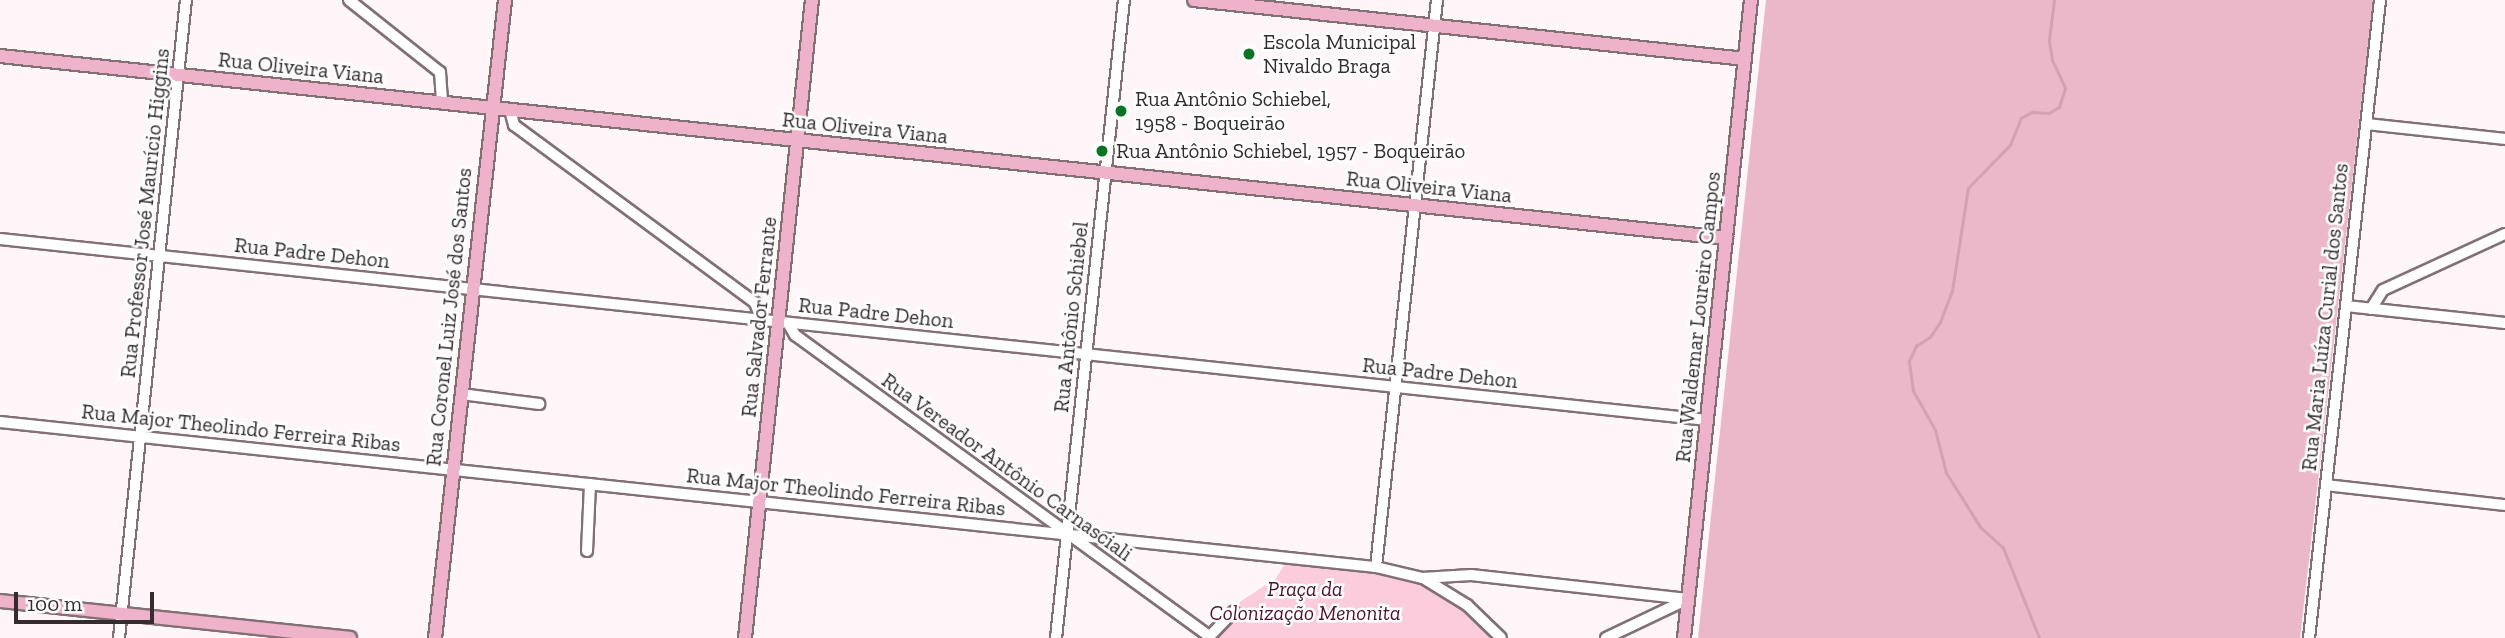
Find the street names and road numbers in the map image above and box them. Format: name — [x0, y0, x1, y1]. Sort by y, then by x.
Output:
street label: Rua Professor José Maurício Higgins — [115, 47, 175, 379]
street label: Rua Oliveira Viana — [217, 47, 385, 89]
street label: Rua Oliveira Viana — [781, 107, 949, 149]
street label: Rua Maria Luíza Curial dos Santos — [2296, 162, 2354, 472]
street label: Rua Coronel Luiz José dos Santos — [421, 166, 477, 468]
street label: Rua Oliveira Viana — [1345, 166, 1513, 208]
street label: Rua Waldemar Loureiro Campos — [1670, 170, 1726, 464]
street label: Rua Salvador Ferrante — [736, 215, 782, 419]
street label: Rua Antônio Schiebel — [1048, 220, 1094, 414]
street label: Rua Padre Dehon — [233, 232, 391, 274]
street label: Rua Padre Dehon — [797, 292, 955, 334]
street label: Rua Padre Dehon — [1361, 352, 1519, 394]
street label: Rua Vereador Antônio Carnasciali — [876, 367, 1138, 567]
street label: Rua Major Theolindo Ferreira Ribas — [80, 399, 402, 457]
street label: Rua Major Theolindo Ferreira Ribas — [685, 463, 1007, 521]

